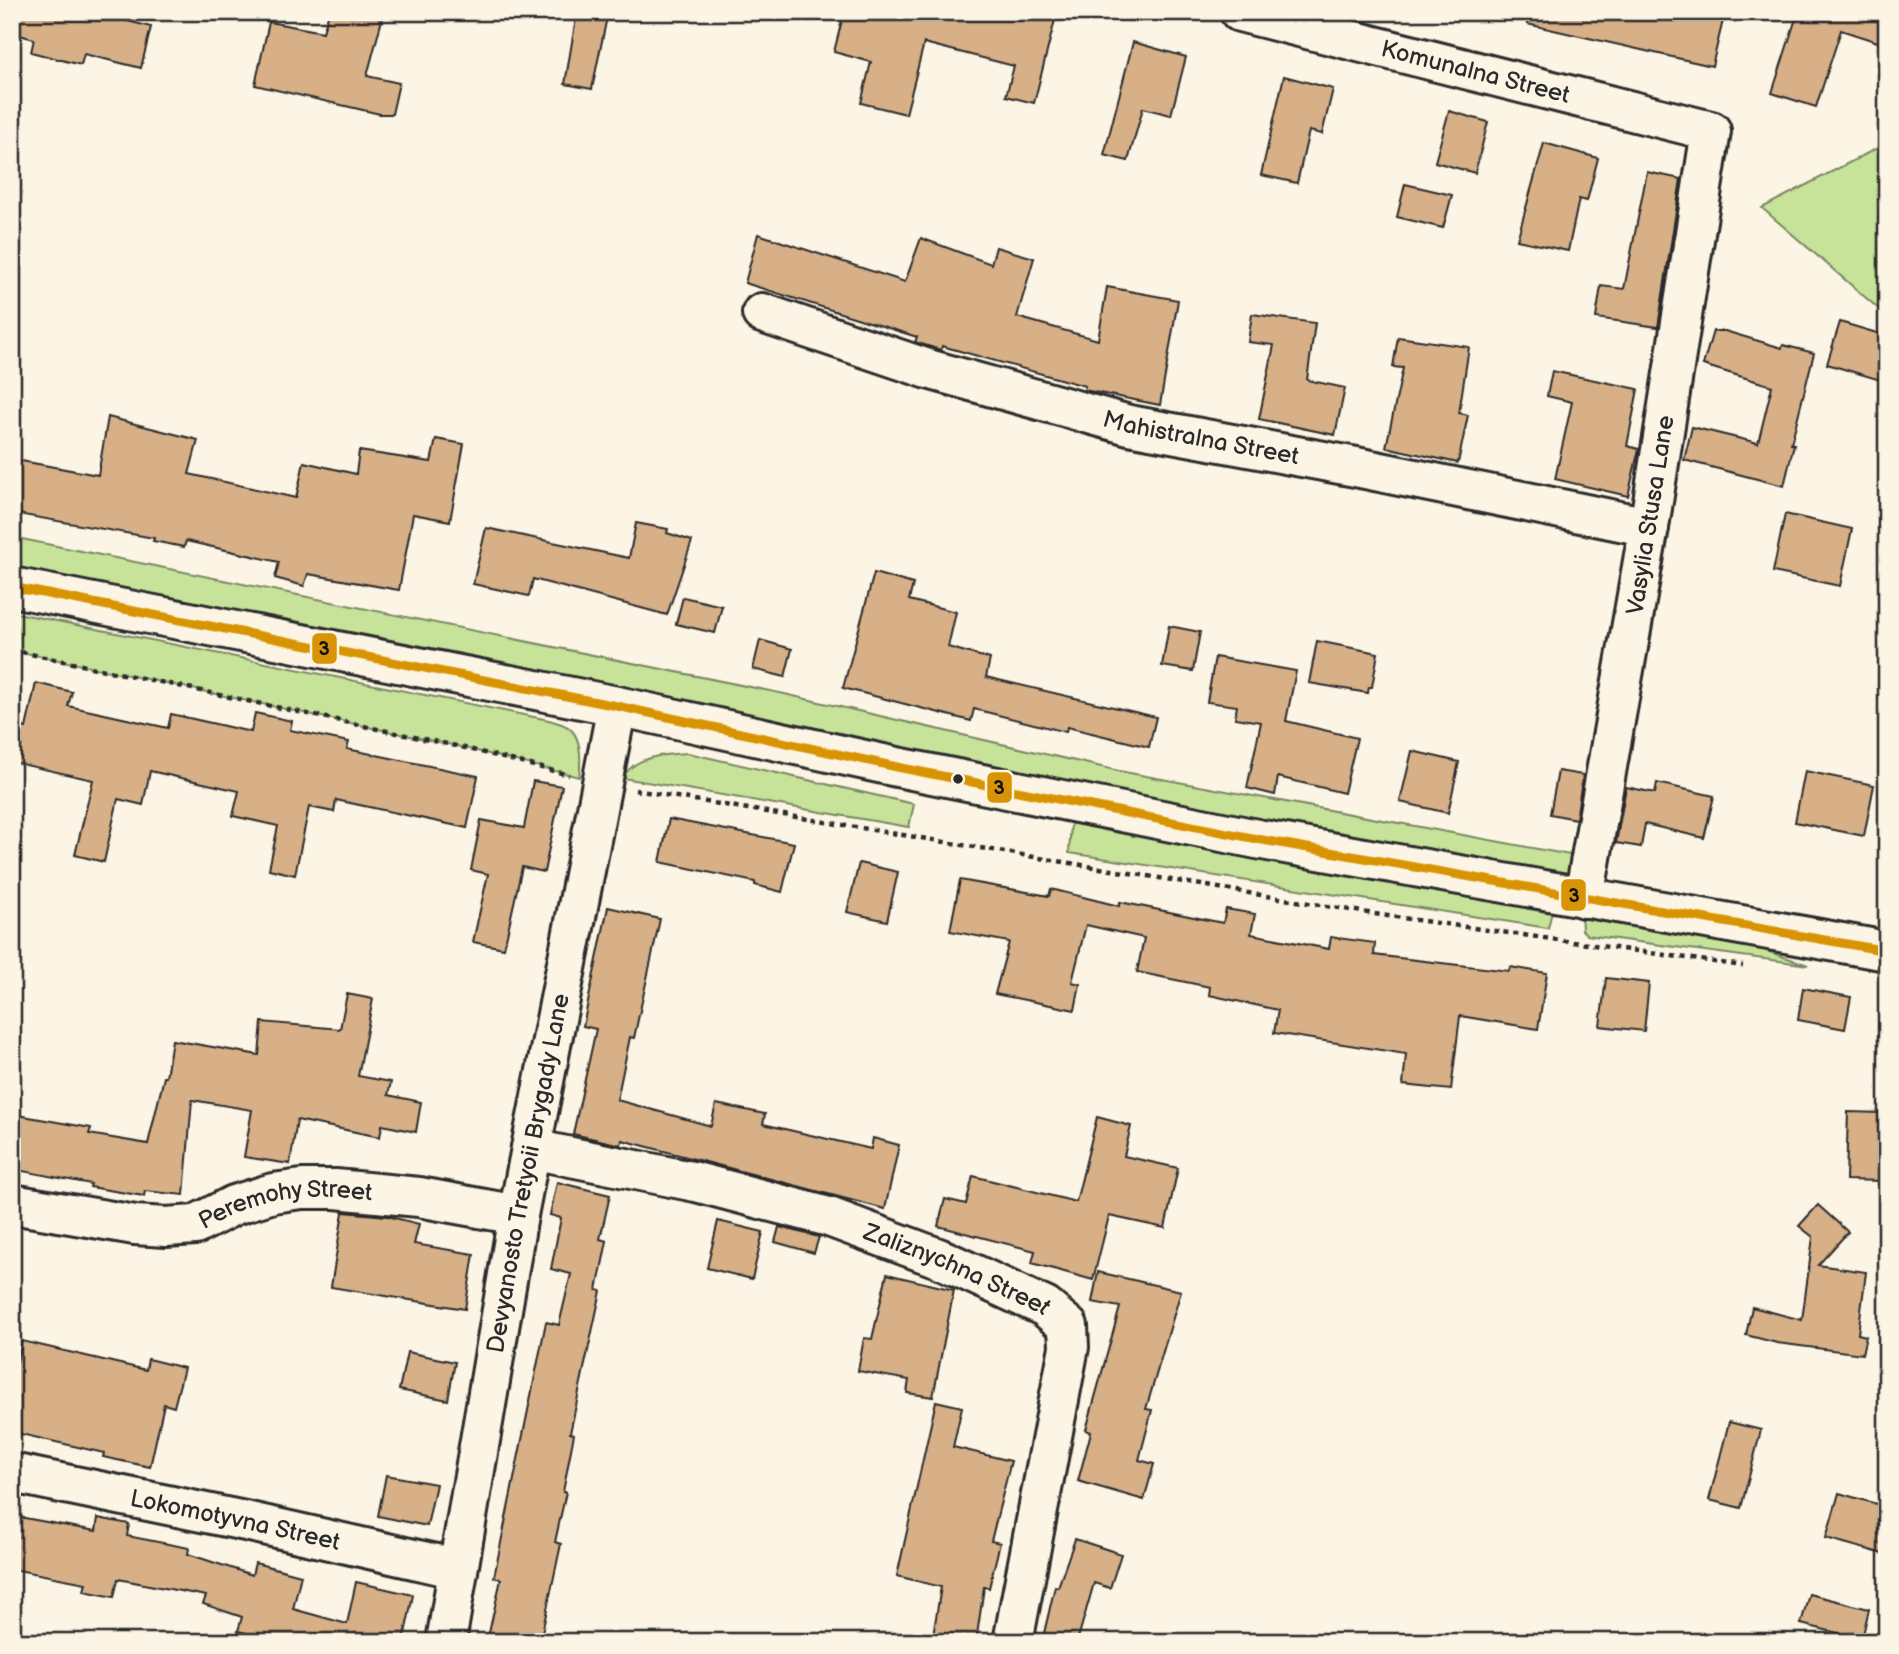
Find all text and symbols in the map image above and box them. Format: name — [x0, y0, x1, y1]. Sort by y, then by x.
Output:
street label: Komunalna Street — [1378, 34, 1573, 110]
street label: Mahistralna Street — [1100, 404, 1302, 471]
street label: Vasylia Stusa Lane — [1620, 413, 1681, 617]
line badge: 3 — [311, 632, 338, 665]
text: 3 — [318, 638, 330, 661]
line badge: 3 — [986, 771, 1013, 804]
unlabelled marker — [951, 772, 965, 786]
text: 3 — [993, 777, 1005, 800]
line badge: 3 — [1560, 878, 1587, 912]
text: 3 — [1568, 885, 1580, 908]
street label: Devyanosto Tretyoii Brygady Lane — [481, 991, 576, 1355]
street label: Peremohy Street — [194, 1175, 374, 1236]
street label: Zaliznychna Street — [859, 1217, 1057, 1321]
street label: Lokomotyvna Street — [127, 1484, 343, 1557]

